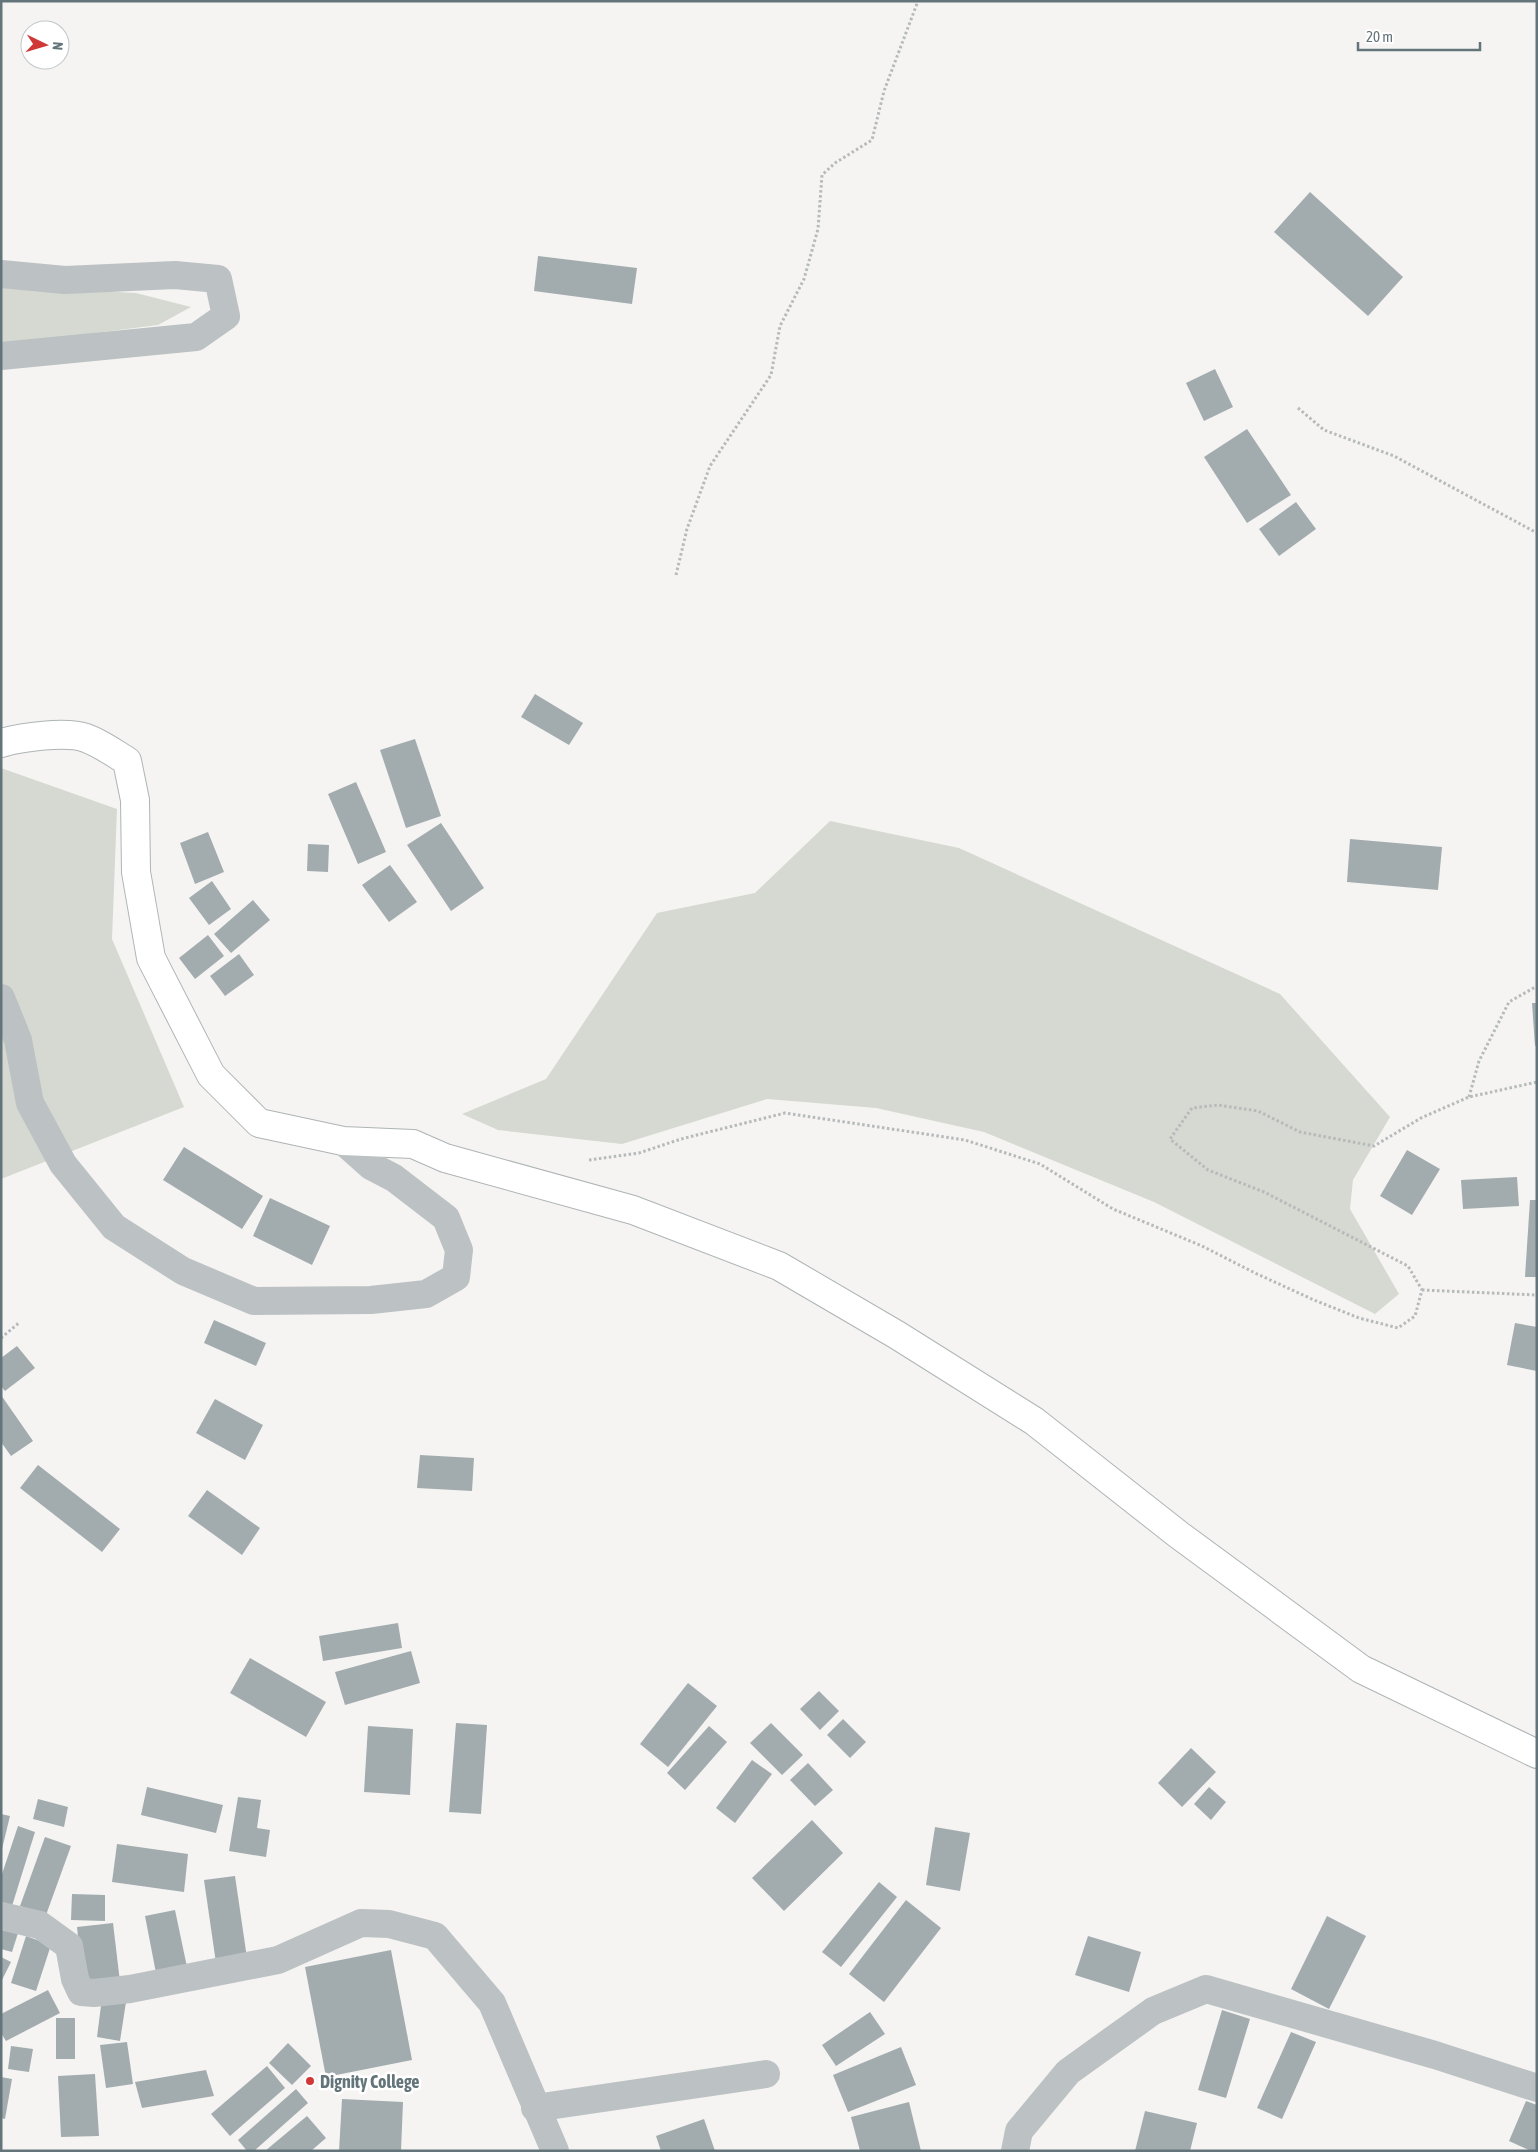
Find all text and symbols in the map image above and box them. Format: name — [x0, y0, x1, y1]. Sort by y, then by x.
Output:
north arrow — [20, 20, 70, 70]
scale bar — [1358, 20, 1480, 52]
text: 20 m — [1366, 28, 1393, 45]
text: N — [50, 41, 66, 51]
place label: Dignity College — [320, 2071, 420, 2092]
marker: Dignity College — [304, 2075, 316, 2087]

